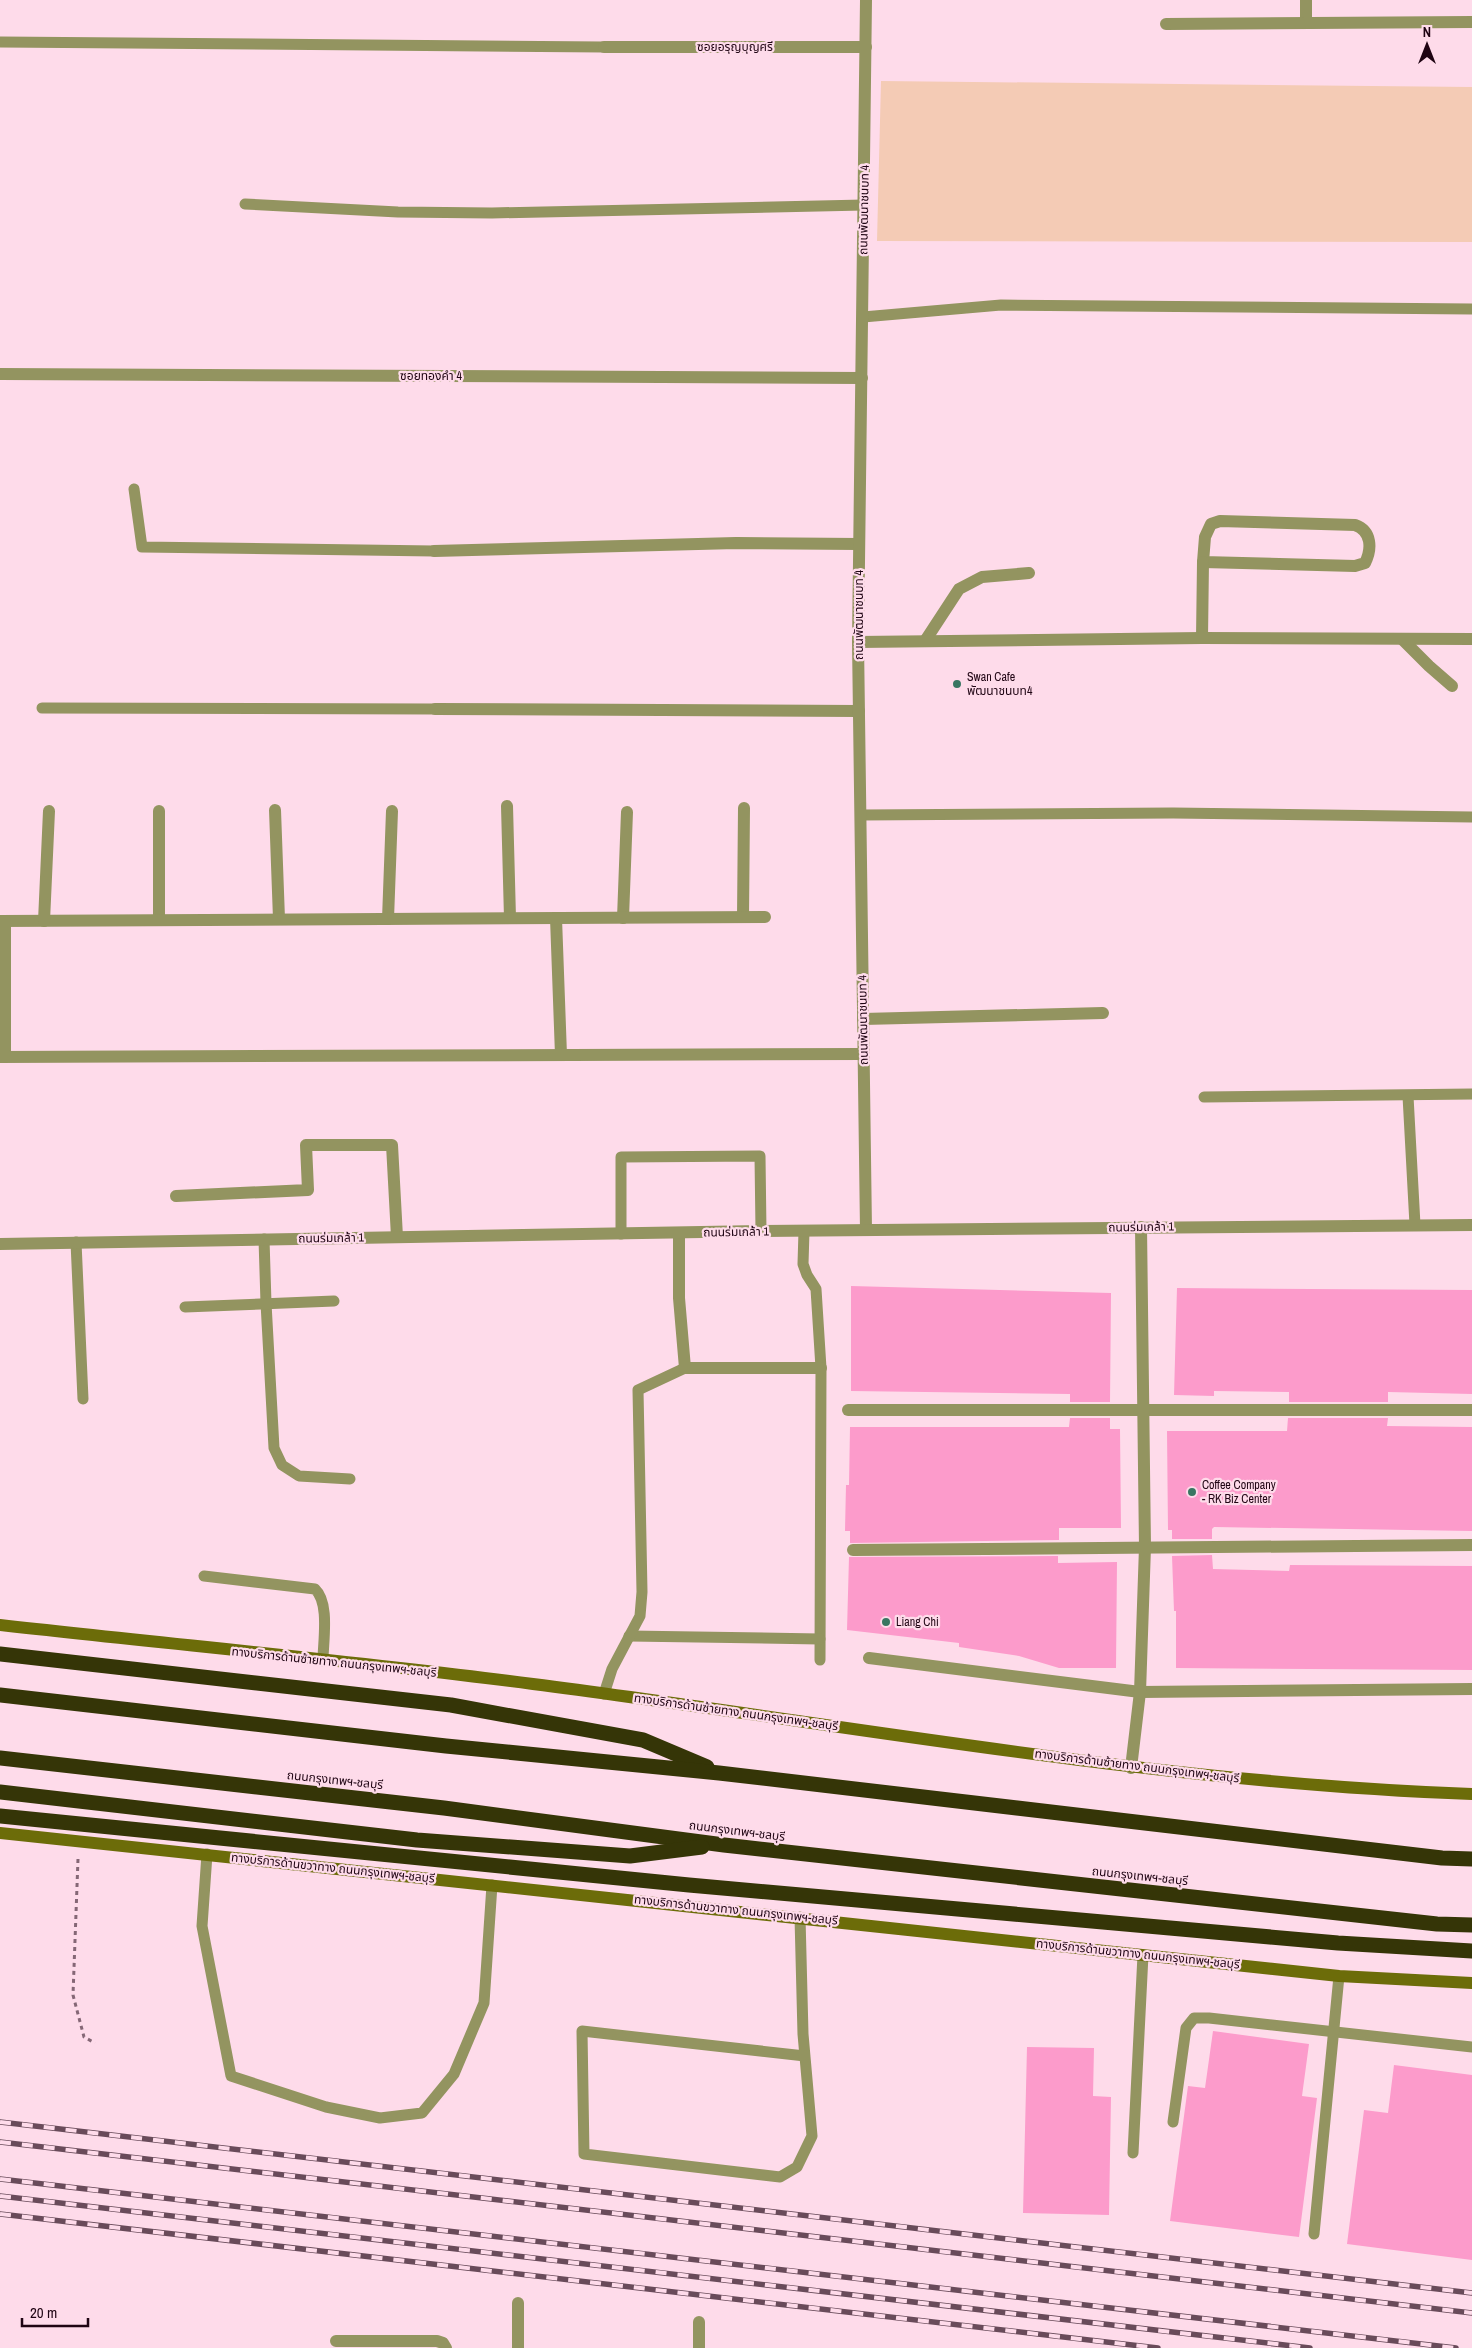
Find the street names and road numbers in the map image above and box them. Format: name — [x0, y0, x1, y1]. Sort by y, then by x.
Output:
street label: ซอยอรุญบุญศรี — [697, 39, 773, 55]
street label: ถนนพัฒนาชนบท 4 — [855, 164, 873, 255]
street label: ซอยทองคำ 4 — [400, 368, 462, 384]
street label: ถนนพัฒนาชนบท 4 — [851, 569, 867, 660]
street label: ถนนพัฒนาชนบท 4 — [854, 974, 872, 1065]
street label: ถนนร่มเกล้า 1 — [1108, 1218, 1175, 1236]
street label: ถนนร่มเกล้า 1 — [703, 1223, 770, 1241]
street label: ถนนร่มเกล้า 1 — [298, 1229, 365, 1247]
street label: ทางบริการด้านซ้ายทาง ถนนกรุงเทพฯ-ชลบุรี — [231, 1643, 437, 1681]
street label: ทางบริการด้านซ้ายทาง ถนนกรุงเทพฯ-ชลบุรี — [633, 1690, 839, 1734]
street label: ทางบริการด้านซ้ายทาง ถนนกรุงเทพฯ-ชลบุรี — [1034, 1746, 1240, 1787]
street label: ถนนกรุงเทพฯ-ชลบุรี — [286, 1767, 384, 1793]
street label: ถนนกรุงเทพฯ-ชลบุรี — [688, 1817, 786, 1845]
street label: ทางบริการด้านขวาทาง ถนนกรุงเทพฯ-ชลบุรี — [230, 1849, 436, 1887]
street label: ถนนกรุงเทพฯ-ชลบุรี — [1091, 1863, 1189, 1889]
street label: ทางบริการด้านขวาทาง ถนนกรุงเทพฯ-ชลบุรี — [633, 1891, 839, 1929]
street label: ทางบริการด้านขวาทาง ถนนกรุงเทพฯ-ชลบุรี — [1035, 1935, 1241, 1973]

